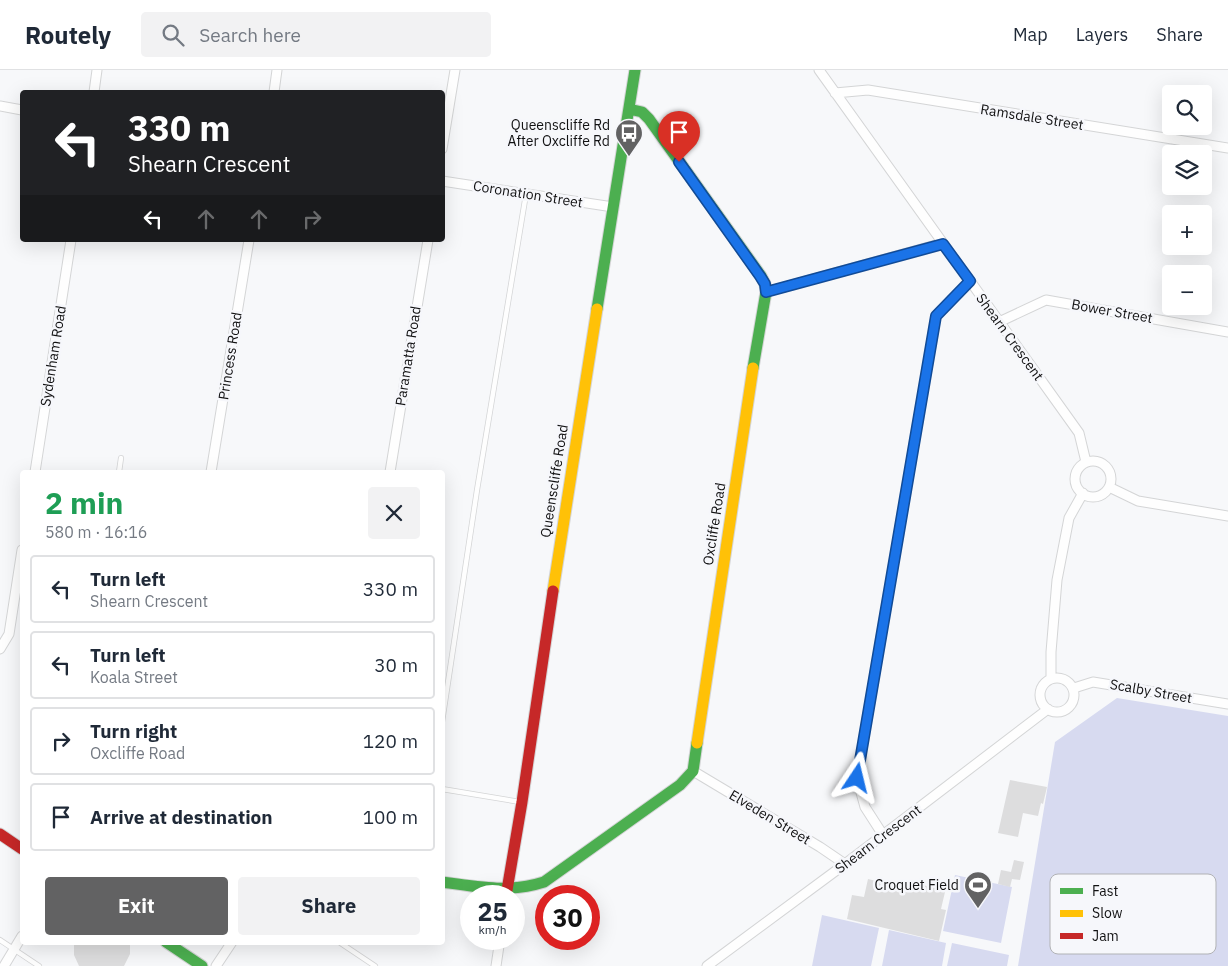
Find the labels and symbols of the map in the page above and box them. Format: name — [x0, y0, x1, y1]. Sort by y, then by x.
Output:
street label: Ramsdale Street — [979, 100, 1085, 134]
pin — [658, 111, 700, 162]
place label: Queenscliffe Rd After Oxcliffe Rd — [507, 116, 610, 150]
bus stop icon: Queenscliffe Rd After Oxcliffe Rd — [614, 118, 644, 157]
street label: Coronation Street — [472, 176, 584, 212]
street label: Shearn Crescent — [972, 290, 1048, 384]
street label: Bower Street — [1070, 295, 1154, 327]
street label: Sydenham Road — [36, 304, 70, 408]
street label: Paramatta Road — [391, 305, 425, 407]
street label: Princess Road — [214, 311, 246, 401]
street label: Queenscliffe Road — [536, 423, 572, 539]
street label: Oxcliffe Road — [699, 481, 729, 567]
street label: Scalby Street — [1108, 675, 1194, 707]
position arrow — [830, 751, 882, 803]
street label: Elveden Street — [726, 786, 814, 848]
street label: Shearn Crescent — [831, 801, 925, 877]
sports icon: Croquet Field — [963, 870, 993, 909]
legend — [1050, 874, 1216, 954]
place label: Croquet Field — [874, 876, 959, 894]
text: Fast — [1092, 882, 1118, 900]
speed limit sign: 30 — [535, 885, 600, 950]
text: Slow — [1092, 904, 1123, 922]
text: Jam — [1092, 927, 1119, 945]

